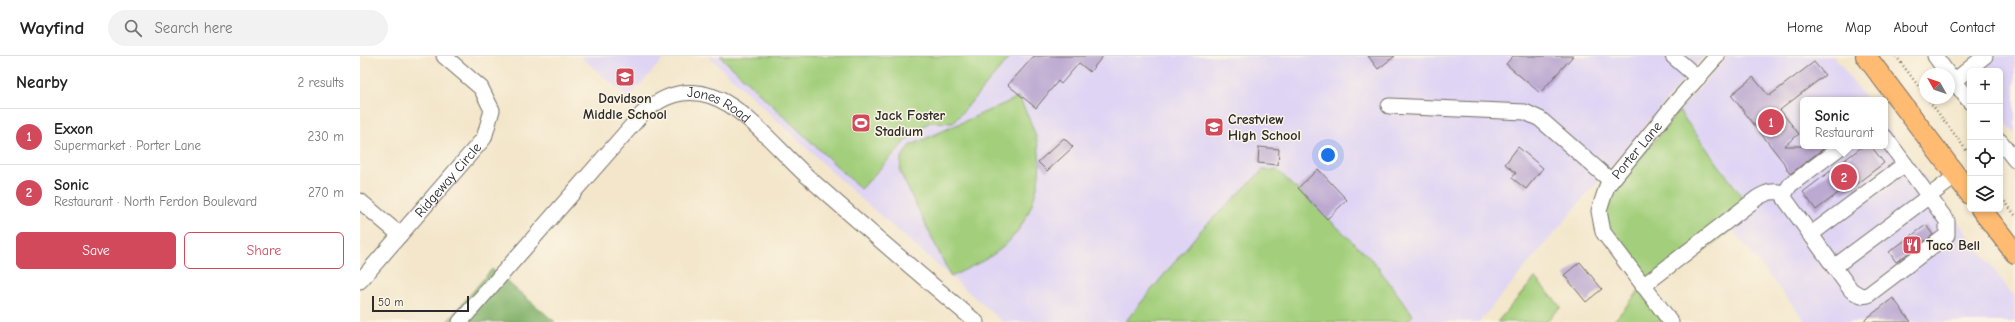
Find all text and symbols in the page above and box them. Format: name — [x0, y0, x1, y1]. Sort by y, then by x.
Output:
search box — [108, 10, 388, 46]
text: Wayfind — [20, 17, 84, 39]
icon: search — [122, 17, 144, 39]
text: Search here — [154, 19, 233, 37]
text: Home — [1787, 19, 1823, 36]
text: Map — [1845, 19, 1871, 36]
text: About — [1893, 19, 1928, 36]
text: Contact — [1950, 19, 1995, 36]
school or university icon: Davidson Middle School — [614, 66, 636, 88]
north arrow — [1919, 68, 1955, 104]
map controls — [1967, 68, 2003, 212]
button: + — [1967, 68, 2003, 104]
text: Nearby — [16, 73, 67, 92]
text: 2 results — [297, 75, 344, 90]
street label: Jones Road — [687, 84, 754, 126]
place label: Davidson Middle School — [583, 90, 667, 123]
popup — [1800, 97, 1888, 149]
button: − — [1967, 104, 2003, 140]
place label: Jack Foster Stadium — [875, 107, 946, 140]
pin: 1 — [1758, 107, 1784, 137]
text: Sonic — [1815, 107, 1849, 125]
place label: Crestview High School — [1228, 111, 1301, 144]
sports icon: Jack Foster Stadium — [850, 112, 872, 134]
school or university icon: Crestview High School — [1203, 116, 1225, 138]
street label: Porter Lane — [1608, 118, 1665, 182]
text: Exxon — [54, 120, 93, 138]
text: Restaurant — [1815, 125, 1873, 140]
text: 1 — [26, 129, 32, 144]
text: 230 m — [308, 129, 344, 144]
text: Supermarket · Porter Lane — [54, 138, 201, 153]
street label: Ridgeway Circle — [411, 139, 485, 221]
button: locate — [1967, 140, 2003, 176]
your location — [1318, 145, 1338, 165]
pin: 2 — [1831, 162, 1857, 192]
text: Sonic — [54, 176, 89, 194]
button: layers — [1967, 176, 2003, 212]
text: 2 — [26, 185, 32, 200]
text: 270 m — [308, 185, 344, 200]
text: Restaurant · North Ferdon Boulevard — [54, 194, 257, 209]
button: Save — [16, 232, 176, 269]
button: Share — [184, 232, 344, 269]
restaurant icon: Taco Bell — [1901, 234, 1923, 256]
place label: Taco Bell — [1926, 237, 1980, 254]
scale bar — [372, 294, 469, 313]
text: 50 m — [378, 296, 403, 309]

